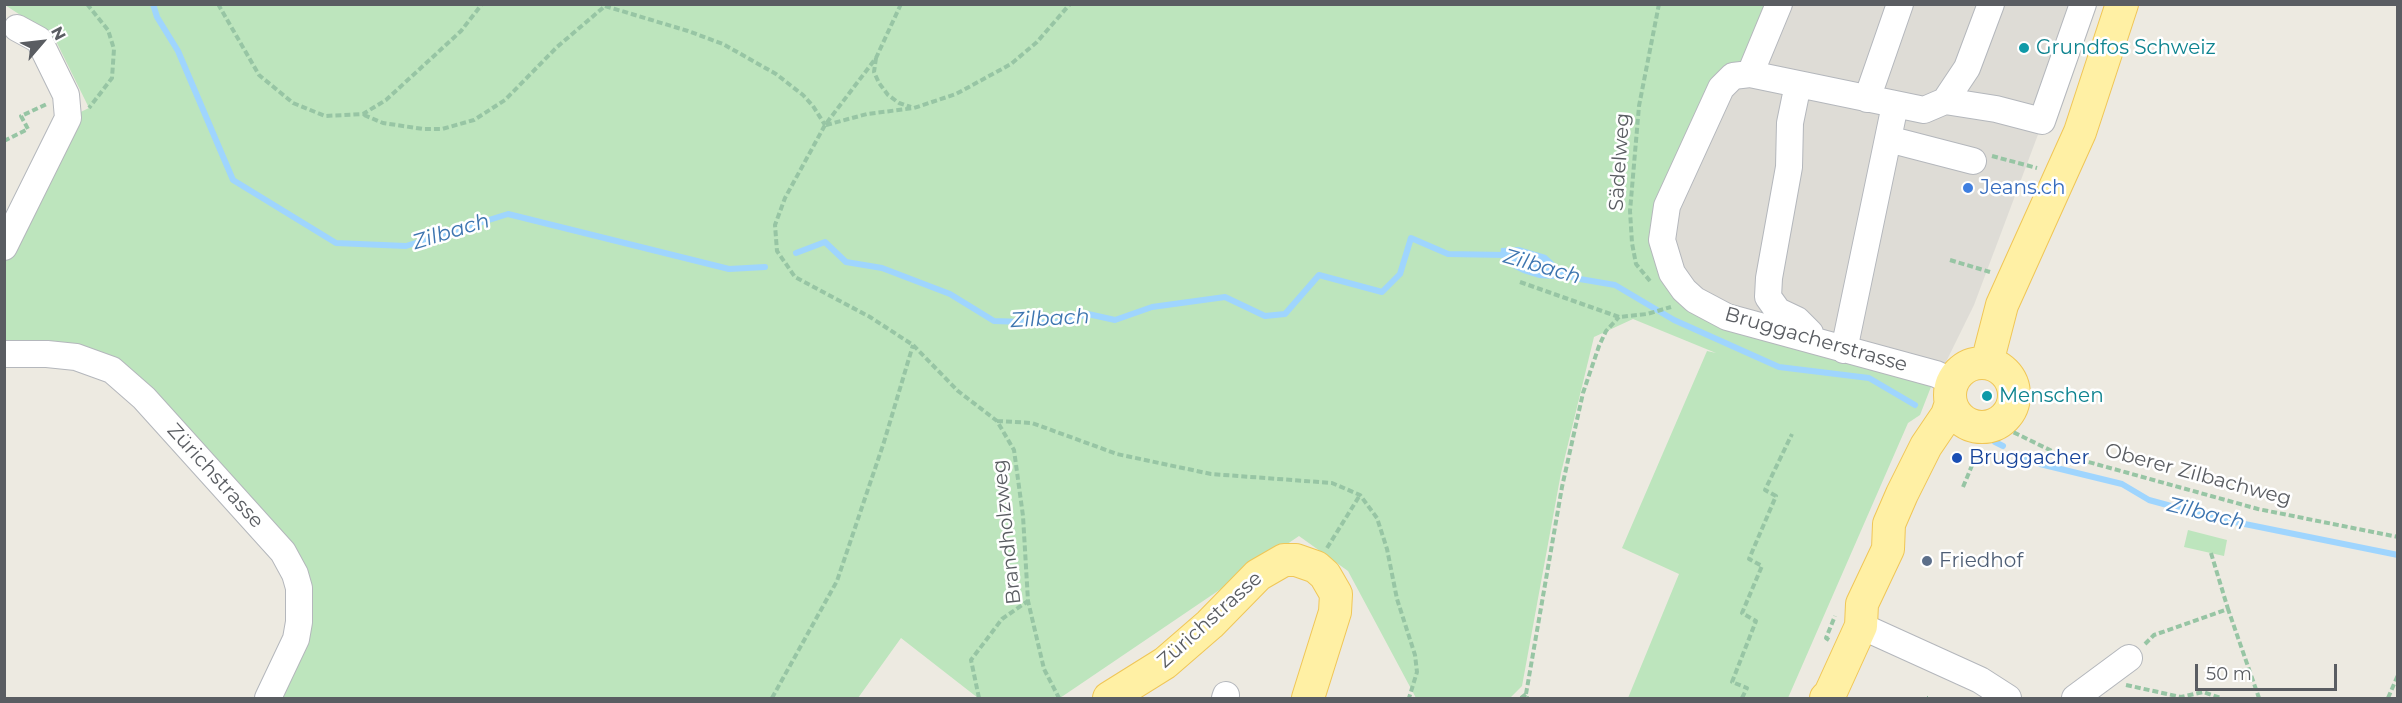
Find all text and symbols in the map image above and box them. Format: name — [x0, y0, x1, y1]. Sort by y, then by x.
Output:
north arrow — [12, 12, 72, 72]
text: N — [47, 23, 70, 43]
place label: Grundfos Schweiz — [2036, 36, 2216, 60]
marker: Grundfos Schweiz — [2017, 41, 2031, 55]
street label: Sädelweg — [1605, 112, 1635, 212]
place label: Jeans.ch — [1980, 176, 2065, 200]
marker: Jeans.ch — [1961, 181, 1975, 195]
water label: Zilbach — [409, 208, 493, 256]
water label: Zilbach — [1500, 244, 1584, 290]
street label: Bruggacherstrasse — [1722, 302, 1910, 378]
water label: Zilbach — [1010, 304, 1090, 334]
place label: Menschen — [1999, 384, 2104, 408]
marker: Menschen — [1980, 389, 1994, 403]
street label: Zürichstrasse — [162, 419, 268, 533]
street label: Oberer Zilbachweg — [2102, 439, 2294, 511]
place label: Bruggacher — [1969, 446, 2089, 470]
marker: Bruggacher — [1950, 451, 1964, 465]
street label: Brandholzweg — [987, 458, 1027, 606]
water label: Zilbach — [2164, 492, 2248, 536]
place label: Friedhof — [1939, 549, 2023, 573]
marker: Friedhof — [1920, 554, 1934, 568]
street label: Zürichstrasse — [1153, 567, 1267, 673]
scale bar — [2198, 652, 2340, 690]
text: 50 m — [2206, 663, 2252, 685]

